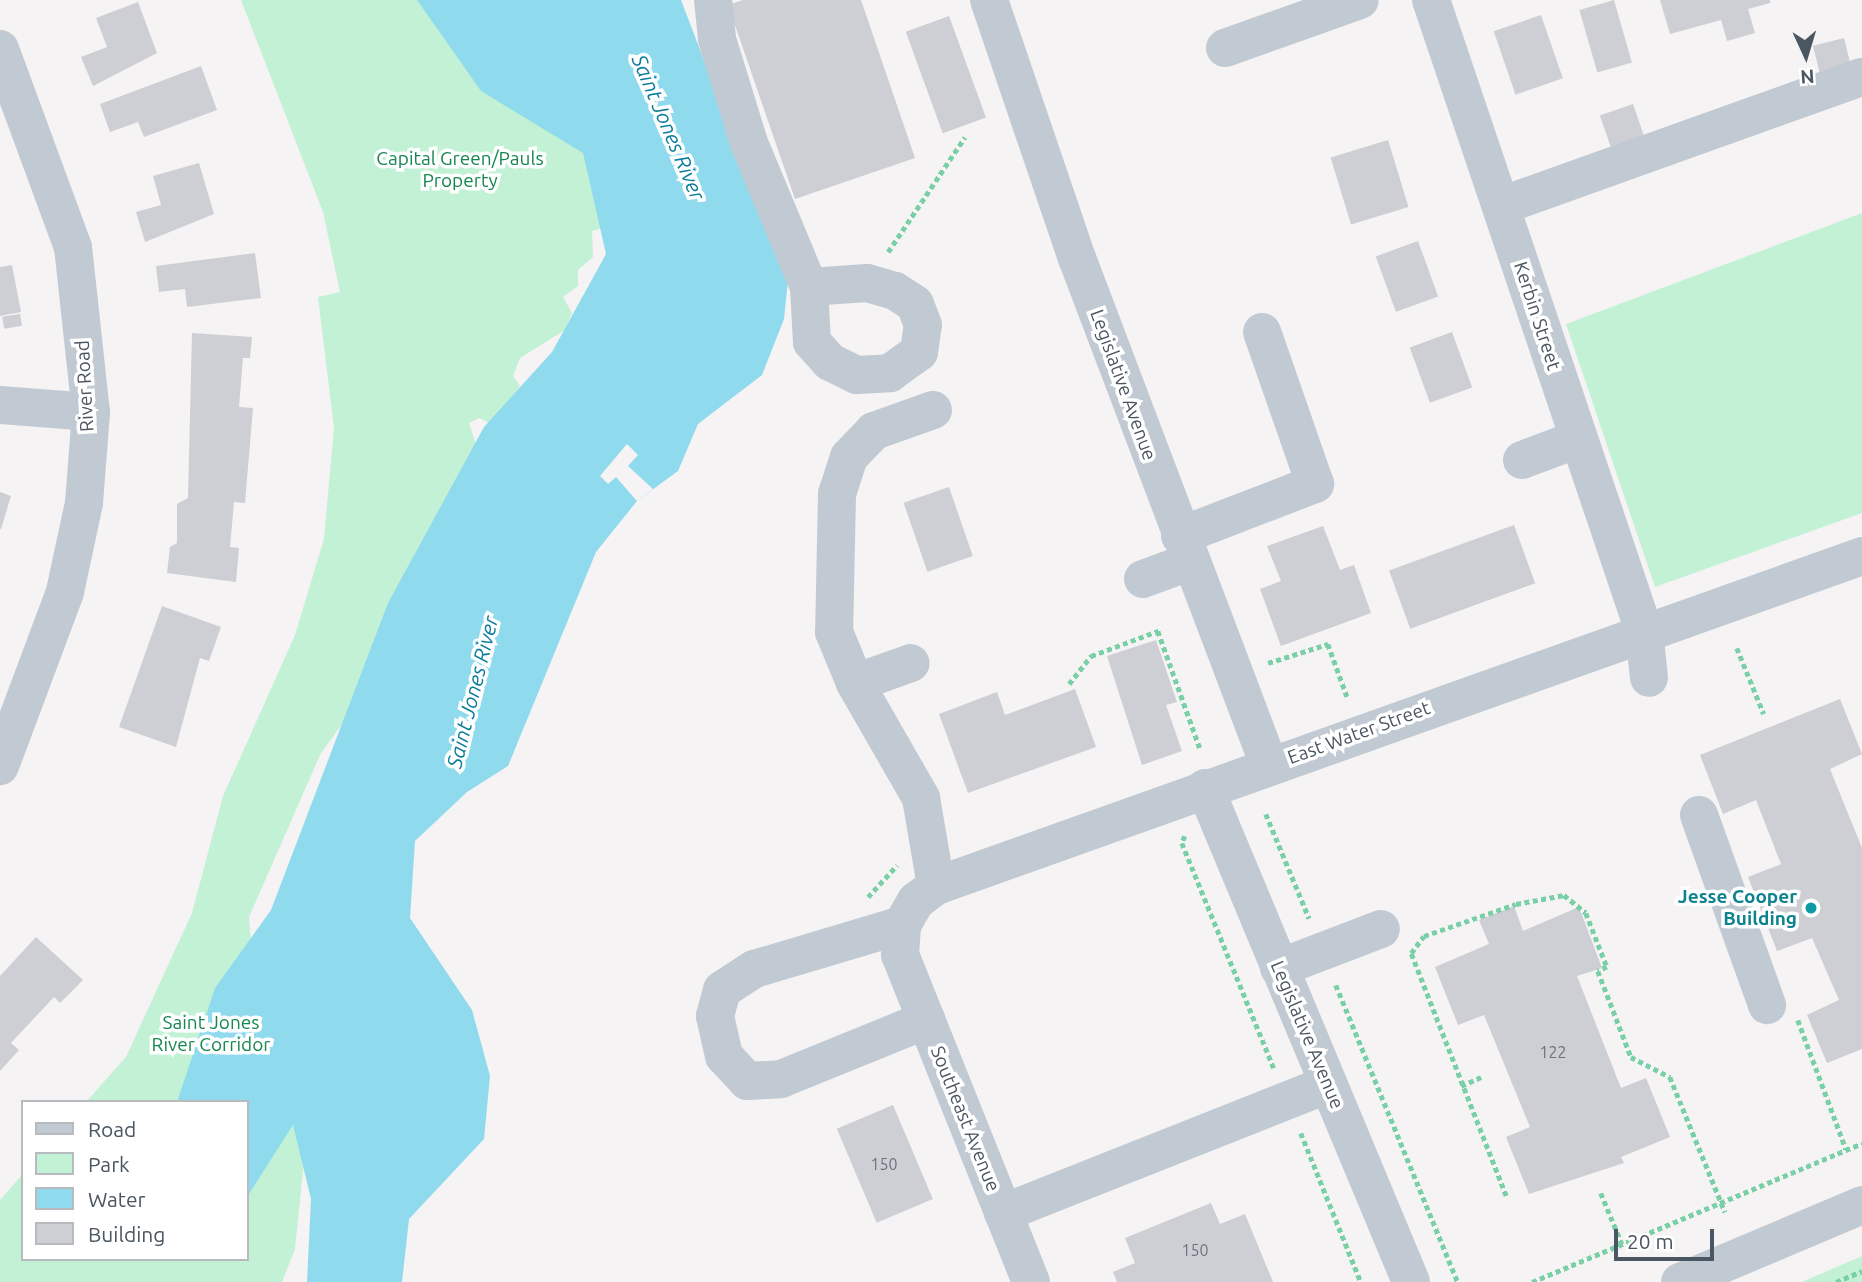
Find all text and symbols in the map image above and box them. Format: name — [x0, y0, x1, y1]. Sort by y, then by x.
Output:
north arrow — [1771, 21, 1841, 91]
water label: Saint Jones River — [627, 50, 711, 204]
text: N — [1800, 65, 1815, 88]
park label: Capital Green/Pauls Property — [376, 148, 544, 192]
street label: Kerbin Street — [1509, 259, 1565, 373]
street label: Legislative Avenue — [1085, 306, 1161, 464]
street label: River Road — [71, 340, 99, 432]
water label: Saint Jones River — [441, 613, 503, 771]
street label: East Water Street — [1285, 697, 1433, 769]
place label: Jesse Cooper Building — [1678, 886, 1797, 930]
marker: Jesse Cooper Building — [1803, 900, 1819, 916]
street label: Legislative Avenue — [1265, 957, 1349, 1113]
park label: Saint Jones River Corridor — [152, 1012, 270, 1056]
house number: 122 — [1539, 1042, 1567, 1062]
street label: Southeast Avenue — [925, 1043, 1005, 1195]
legend — [21, 1100, 248, 1261]
text: Road — [88, 1117, 136, 1141]
text: Park — [88, 1152, 130, 1176]
house number: 150 — [870, 1154, 898, 1174]
text: Water — [88, 1187, 146, 1211]
scale bar — [1617, 1216, 1717, 1260]
text: Building — [88, 1222, 165, 1246]
text: 20 m — [1627, 1229, 1674, 1253]
house number: 150 — [1181, 1240, 1209, 1260]

